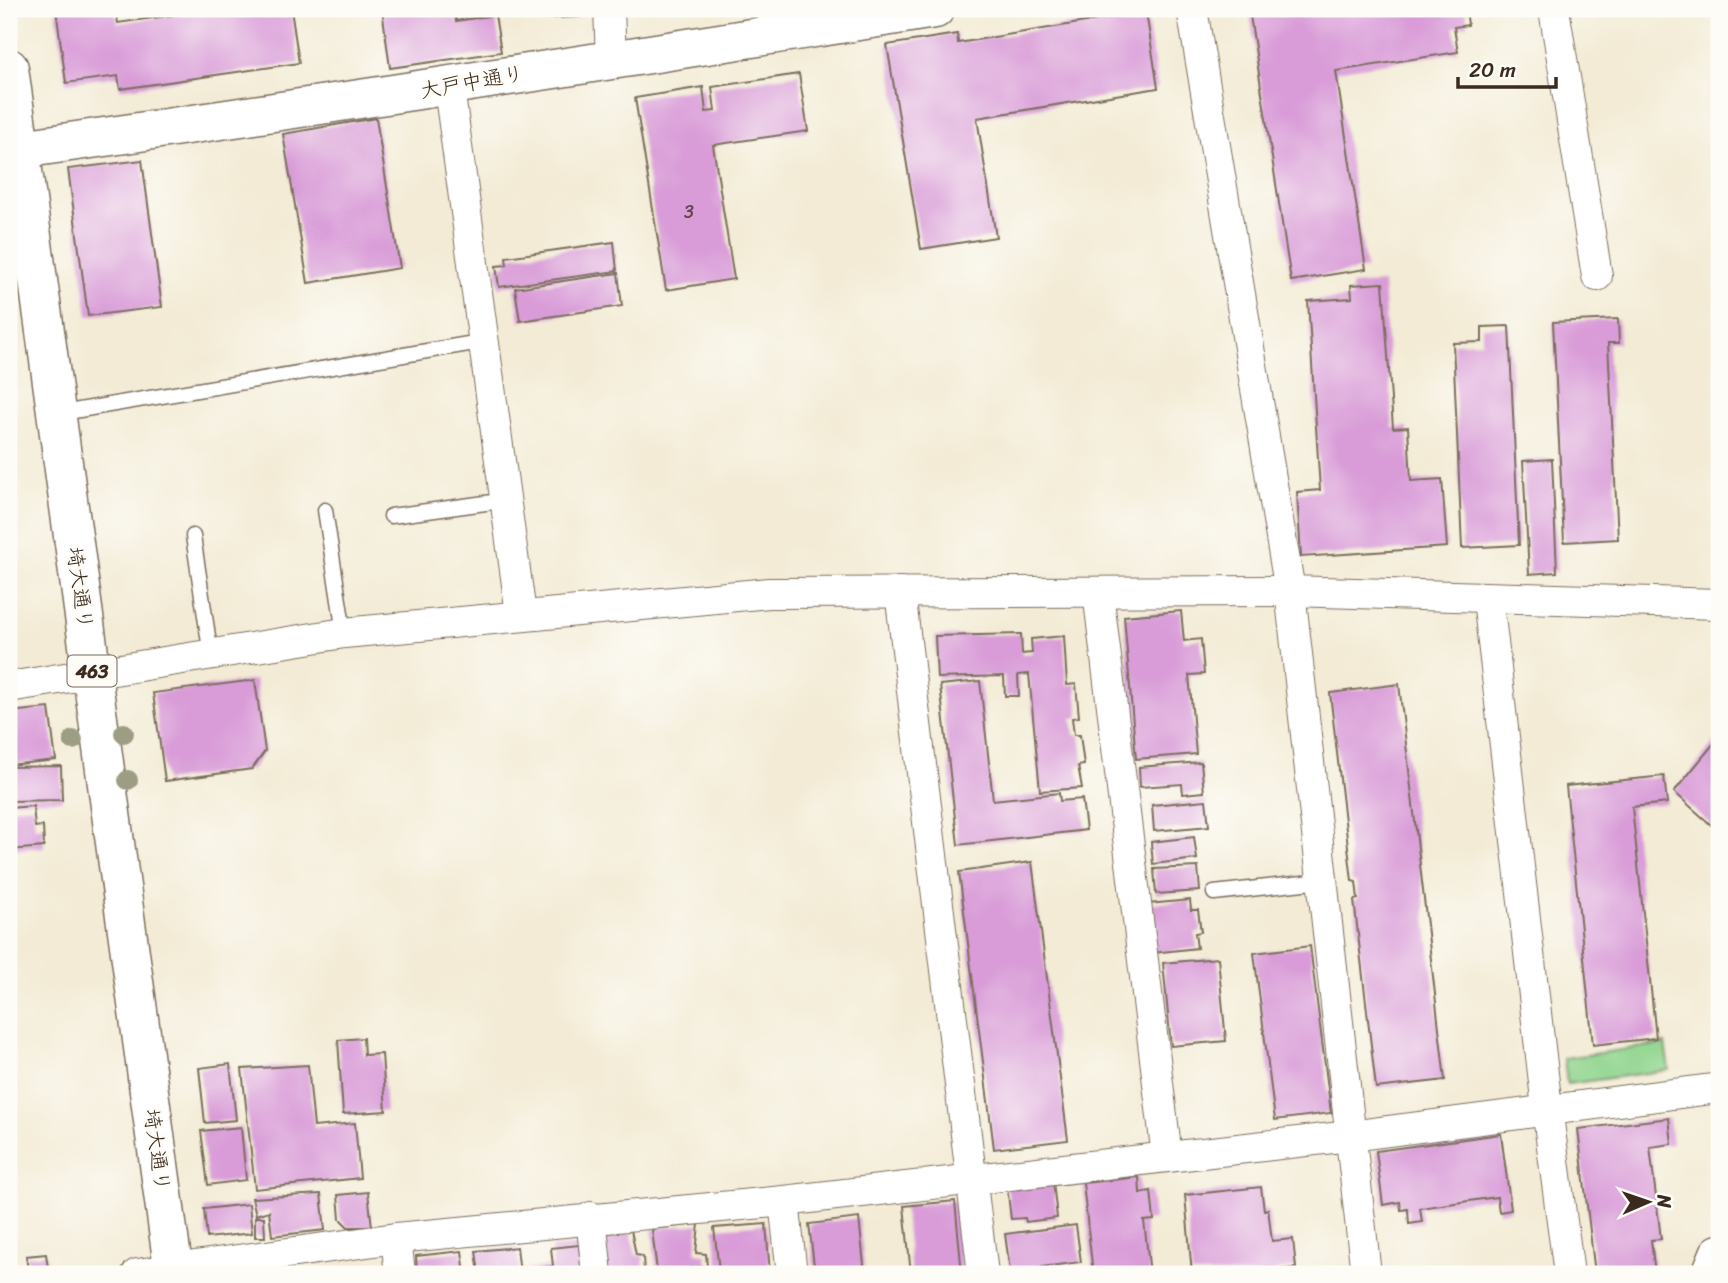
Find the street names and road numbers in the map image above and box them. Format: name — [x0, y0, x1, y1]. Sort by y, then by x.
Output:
street label: 大戸中通り — [417, 54, 527, 110]
street label: 埼大通り — [55, 544, 105, 632]
road number: 463 — [68, 656, 116, 686]
street label: 埼大通り — [132, 1106, 182, 1194]

